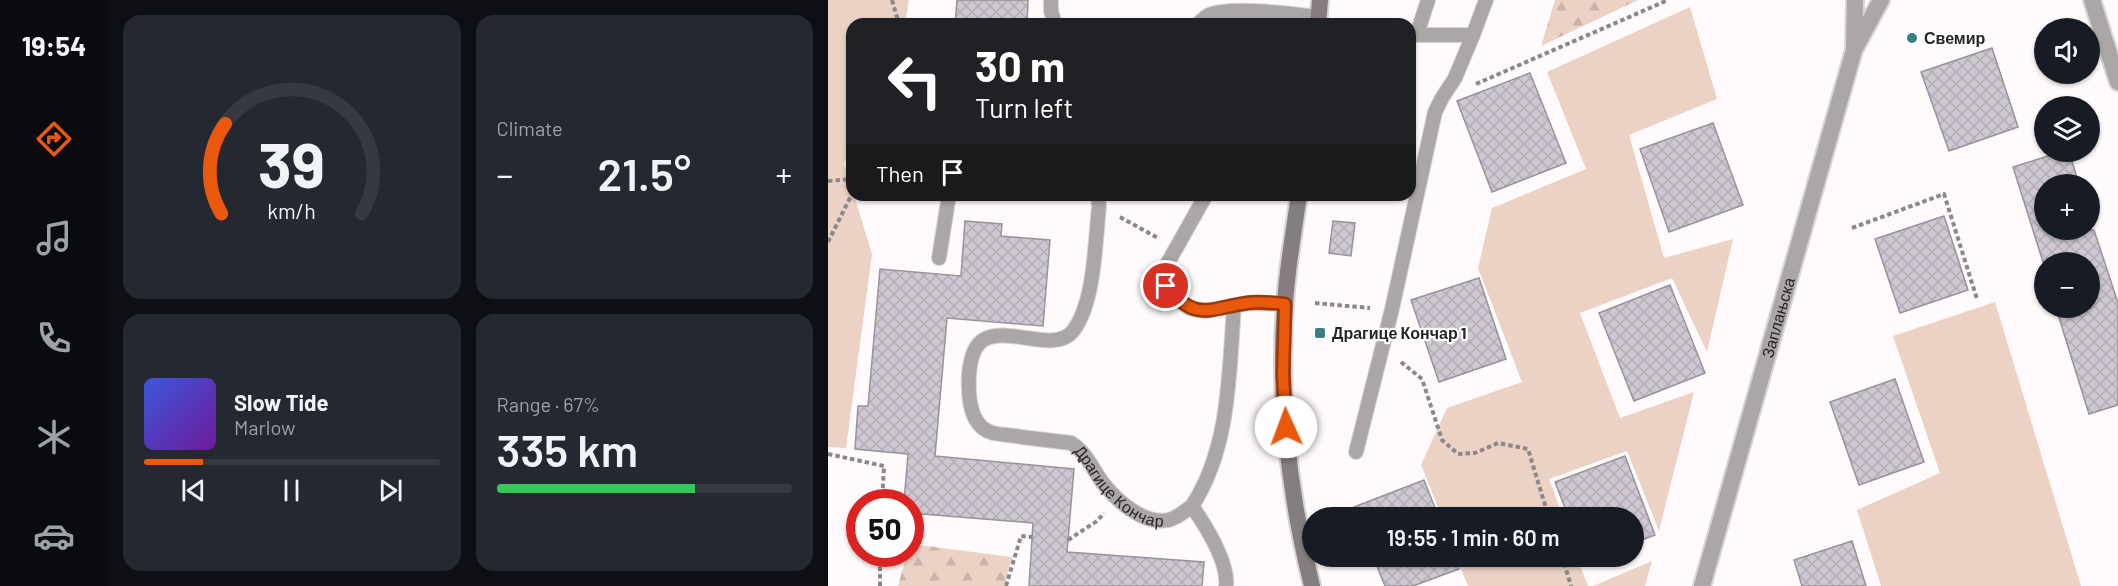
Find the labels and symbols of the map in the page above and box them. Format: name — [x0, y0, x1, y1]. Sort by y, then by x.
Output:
place label: Свемир — [1924, 28, 1986, 47]
marker: Свемир — [1905, 31, 1919, 45]
pin — [1140, 260, 1191, 311]
street label: Заплањска — [1757, 275, 1798, 360]
place label: Драгице Кончар 1 — [1332, 323, 1467, 342]
marker: Драгице Кончар 1 — [1313, 326, 1327, 340]
position arrow — [1254, 395, 1318, 459]
street label: Драгице Кончар — [1071, 441, 1164, 530]
speed limit sign: 50 — [846, 489, 924, 567]

